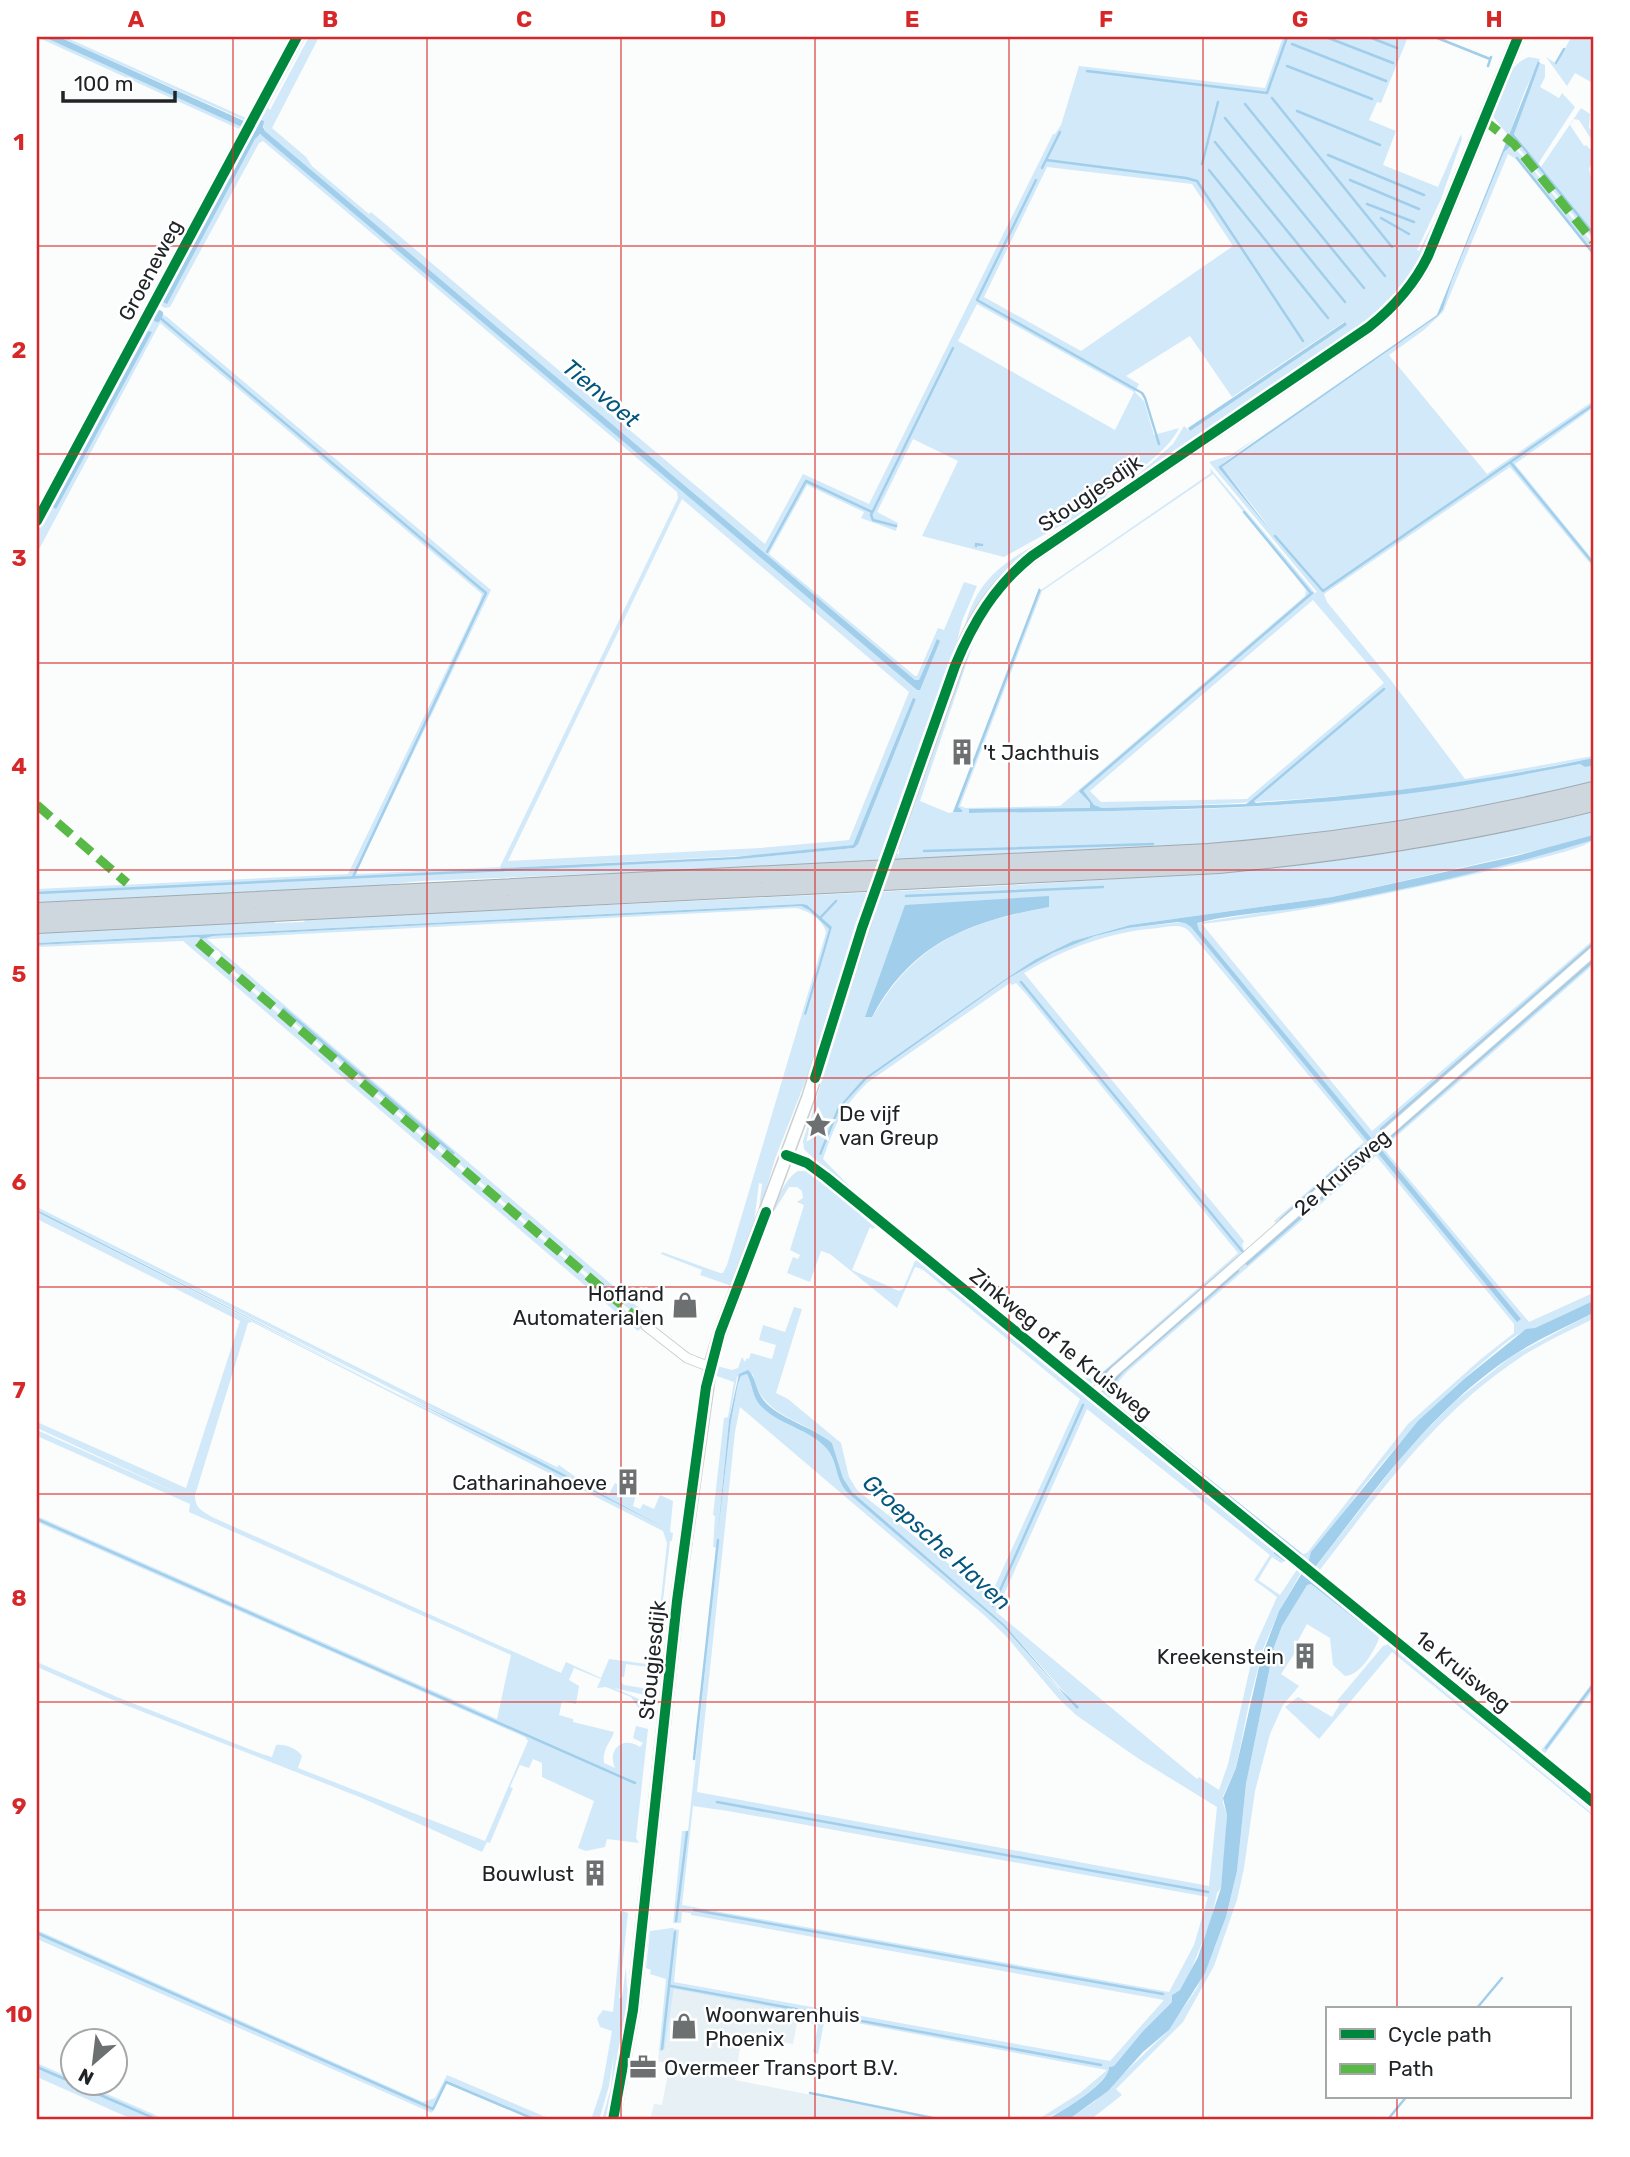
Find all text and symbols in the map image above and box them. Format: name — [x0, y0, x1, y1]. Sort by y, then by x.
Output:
text: A — [128, 5, 145, 33]
text: B — [322, 5, 338, 33]
text: C — [516, 5, 532, 33]
text: D — [710, 5, 726, 33]
text: E — [905, 5, 919, 33]
text: F — [1099, 5, 1113, 33]
text: G — [1292, 5, 1308, 33]
text: H — [1485, 5, 1503, 33]
scale bar — [63, 60, 175, 104]
text: 100 m — [74, 71, 133, 96]
text: 1 — [13, 128, 25, 156]
street label: Groeneweg — [113, 215, 187, 325]
text: 2 — [12, 336, 26, 364]
water label: Tienvoet — [557, 353, 646, 434]
street label: Stougjesdijk — [1033, 449, 1147, 537]
text: 3 — [11, 544, 27, 572]
building icon: 't Jachthuis — [947, 737, 977, 767]
place label: 't Jachthuis — [983, 740, 1099, 765]
text: 4 — [11, 752, 27, 780]
text: 5 — [12, 960, 27, 988]
place label: De vijf van Greup — [839, 1101, 939, 1150]
place icon: De vijf van Greup — [803, 1110, 833, 1140]
street label: 2e Kruisweg — [1289, 1124, 1395, 1220]
text: 6 — [12, 1168, 27, 1196]
street label: Zinkweg of 1e Kruisweg — [965, 1263, 1157, 1425]
place label: Hofland Automaterialen — [513, 1281, 664, 1330]
shop icon: Hofland Automaterialen — [670, 1290, 700, 1320]
text: 7 — [12, 1376, 26, 1404]
building icon: Catharinahoeve — [613, 1467, 643, 1497]
water label: Groepsche Haven — [857, 1468, 1017, 1616]
place label: Catharinahoeve — [452, 1470, 607, 1495]
text: 8 — [11, 1584, 27, 1612]
street label: Stougjesdijk — [633, 1599, 671, 1721]
street label: 1e Kruisweg — [1410, 1625, 1516, 1717]
building icon: Kreekenstein — [1290, 1641, 1320, 1671]
place label: Kreekenstein — [1157, 1644, 1284, 1669]
text: 9 — [12, 1792, 26, 1820]
building icon: Bouwlust — [580, 1858, 610, 1888]
place label: Bouwlust — [482, 1861, 574, 1886]
text: 10 — [5, 2000, 33, 2028]
place label: Woonwarenhuis Phoenix — [705, 2002, 860, 2051]
legend — [1326, 2007, 1570, 2098]
shop icon: Woonwarenhuis Phoenix — [669, 2011, 699, 2041]
text: Cycle path — [1388, 2022, 1492, 2047]
north arrow — [60, 2028, 130, 2098]
office icon: Overmeer Transport B.V. — [628, 2052, 658, 2082]
place label: Overmeer Transport B.V. — [664, 2055, 898, 2080]
text: Path — [1388, 2056, 1434, 2081]
text: N — [75, 2063, 98, 2090]

